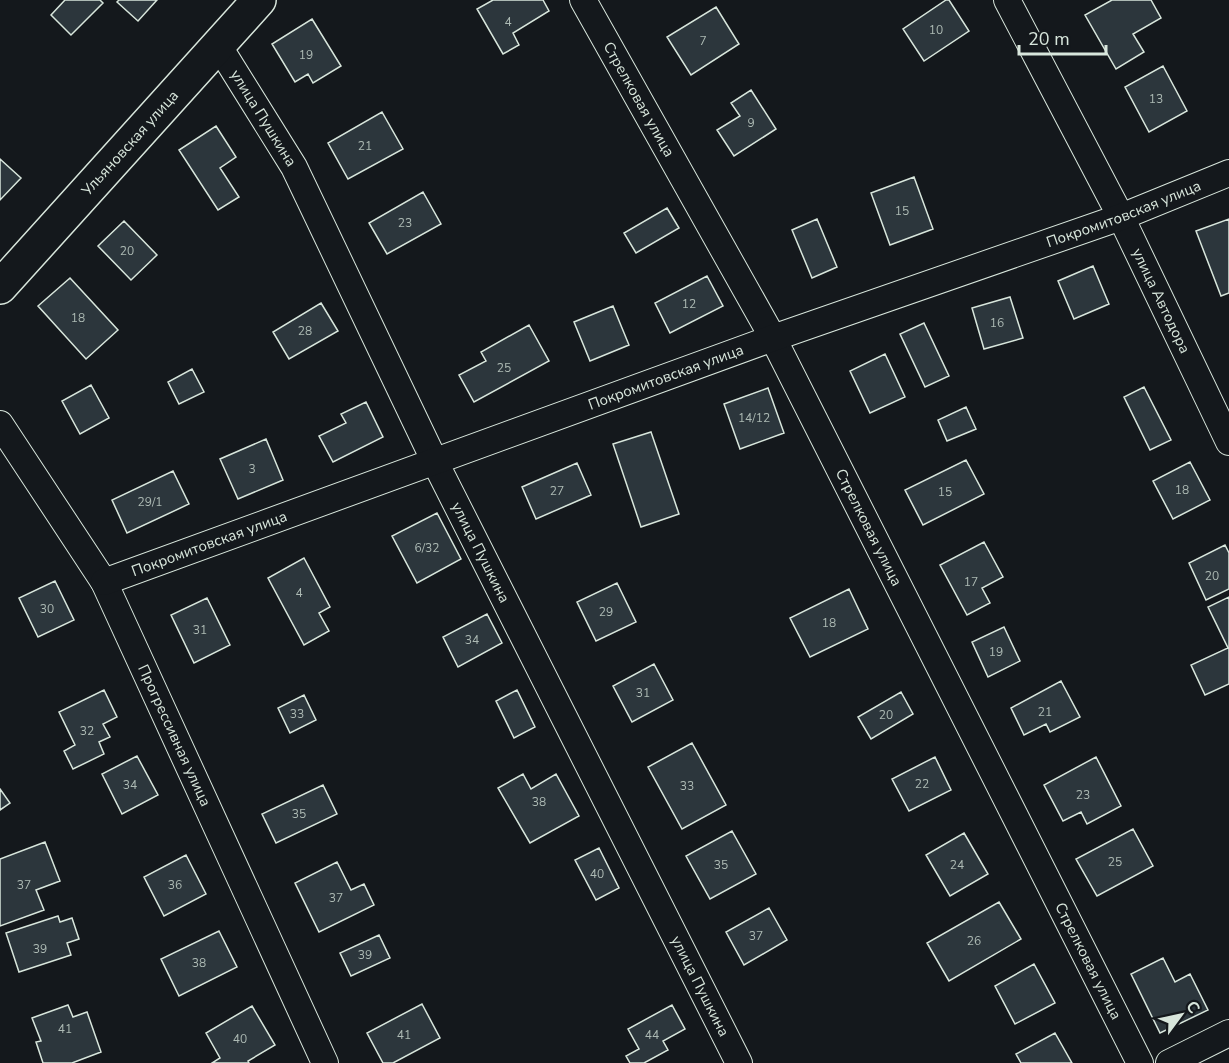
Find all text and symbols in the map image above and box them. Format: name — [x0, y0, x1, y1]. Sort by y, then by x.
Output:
house number: 4 — [504, 14, 512, 30]
scale bar — [1019, 18, 1106, 56]
house number: 10 — [929, 22, 943, 38]
text: 20 m — [1028, 27, 1070, 51]
house number: 7 — [699, 33, 707, 49]
street label: Стрелковая улица — [599, 38, 679, 161]
house number: 19 — [299, 47, 313, 63]
street label: улица Пушкина — [226, 66, 301, 170]
street label: Ульяновская улица — [76, 86, 183, 201]
house number: 13 — [1149, 91, 1163, 107]
house number: 9 — [747, 115, 755, 131]
house number: 21 — [358, 138, 372, 154]
street label: Покромитовская улица — [1043, 175, 1204, 252]
house number: 15 — [895, 203, 909, 219]
house number: 23 — [398, 215, 412, 231]
house number: 20 — [120, 243, 134, 259]
street label: улица Автодора — [1127, 245, 1195, 357]
house number: 12 — [682, 296, 696, 312]
house number: 18 — [71, 310, 85, 326]
house number: 16 — [990, 315, 1004, 331]
house number: 28 — [298, 323, 312, 339]
street label: Покромитовская улица — [585, 340, 746, 415]
house number: 25 — [497, 360, 511, 376]
house number: 14/12 — [738, 410, 770, 426]
house number: 3 — [248, 461, 256, 477]
street label: Стрелковая улица — [831, 465, 907, 589]
house number: 18 — [1175, 482, 1189, 498]
house number: 27 — [550, 483, 564, 499]
house number: 15 — [938, 484, 952, 500]
house number: 29/1 — [138, 494, 163, 510]
street label: улица Пушкина — [447, 499, 515, 606]
street label: Покромитовская улица — [129, 506, 290, 581]
house number: 6/32 — [415, 540, 440, 556]
house number: 20 — [1205, 568, 1219, 584]
house number: 17 — [964, 574, 978, 590]
house number: 4 — [295, 585, 303, 601]
house number: 30 — [40, 601, 54, 617]
house number: 29 — [599, 604, 613, 620]
house number: 18 — [822, 615, 836, 631]
house number: 31 — [193, 622, 207, 638]
house number: 34 — [465, 632, 479, 648]
house number: 19 — [989, 644, 1003, 660]
street label: Прогрессивная улица — [133, 661, 216, 810]
house number: 31 — [636, 685, 650, 701]
house number: 21 — [1038, 704, 1052, 720]
house number: 33 — [290, 706, 304, 722]
house number: 20 — [879, 707, 893, 723]
house number: 32 — [80, 723, 94, 739]
house number: 22 — [915, 776, 929, 792]
house number: 34 — [123, 777, 137, 793]
house number: 33 — [680, 778, 694, 794]
house number: 23 — [1076, 787, 1090, 803]
house number: 38 — [532, 794, 546, 810]
house number: 35 — [292, 806, 306, 822]
house number: 25 — [1108, 854, 1122, 870]
house number: 35 — [714, 857, 728, 873]
house number: 24 — [950, 857, 964, 873]
house number: 40 — [590, 866, 604, 882]
house number: 37 — [17, 877, 31, 893]
house number: 36 — [168, 877, 182, 893]
house number: 37 — [329, 890, 343, 906]
street label: Стрелковая улица — [1050, 899, 1126, 1023]
house number: 37 — [749, 928, 763, 944]
street label: улица Пушкина — [666, 932, 734, 1040]
house number: 26 — [967, 933, 981, 949]
house number: 39 — [33, 941, 47, 957]
house number: 39 — [358, 947, 372, 963]
house number: 38 — [192, 955, 206, 971]
north arrow — [1151, 985, 1211, 1045]
text: С — [1181, 997, 1205, 1018]
house number: 41 — [58, 1021, 72, 1037]
house number: 41 — [397, 1027, 411, 1043]
house number: 44 — [645, 1027, 659, 1043]
house number: 40 — [233, 1031, 247, 1047]

